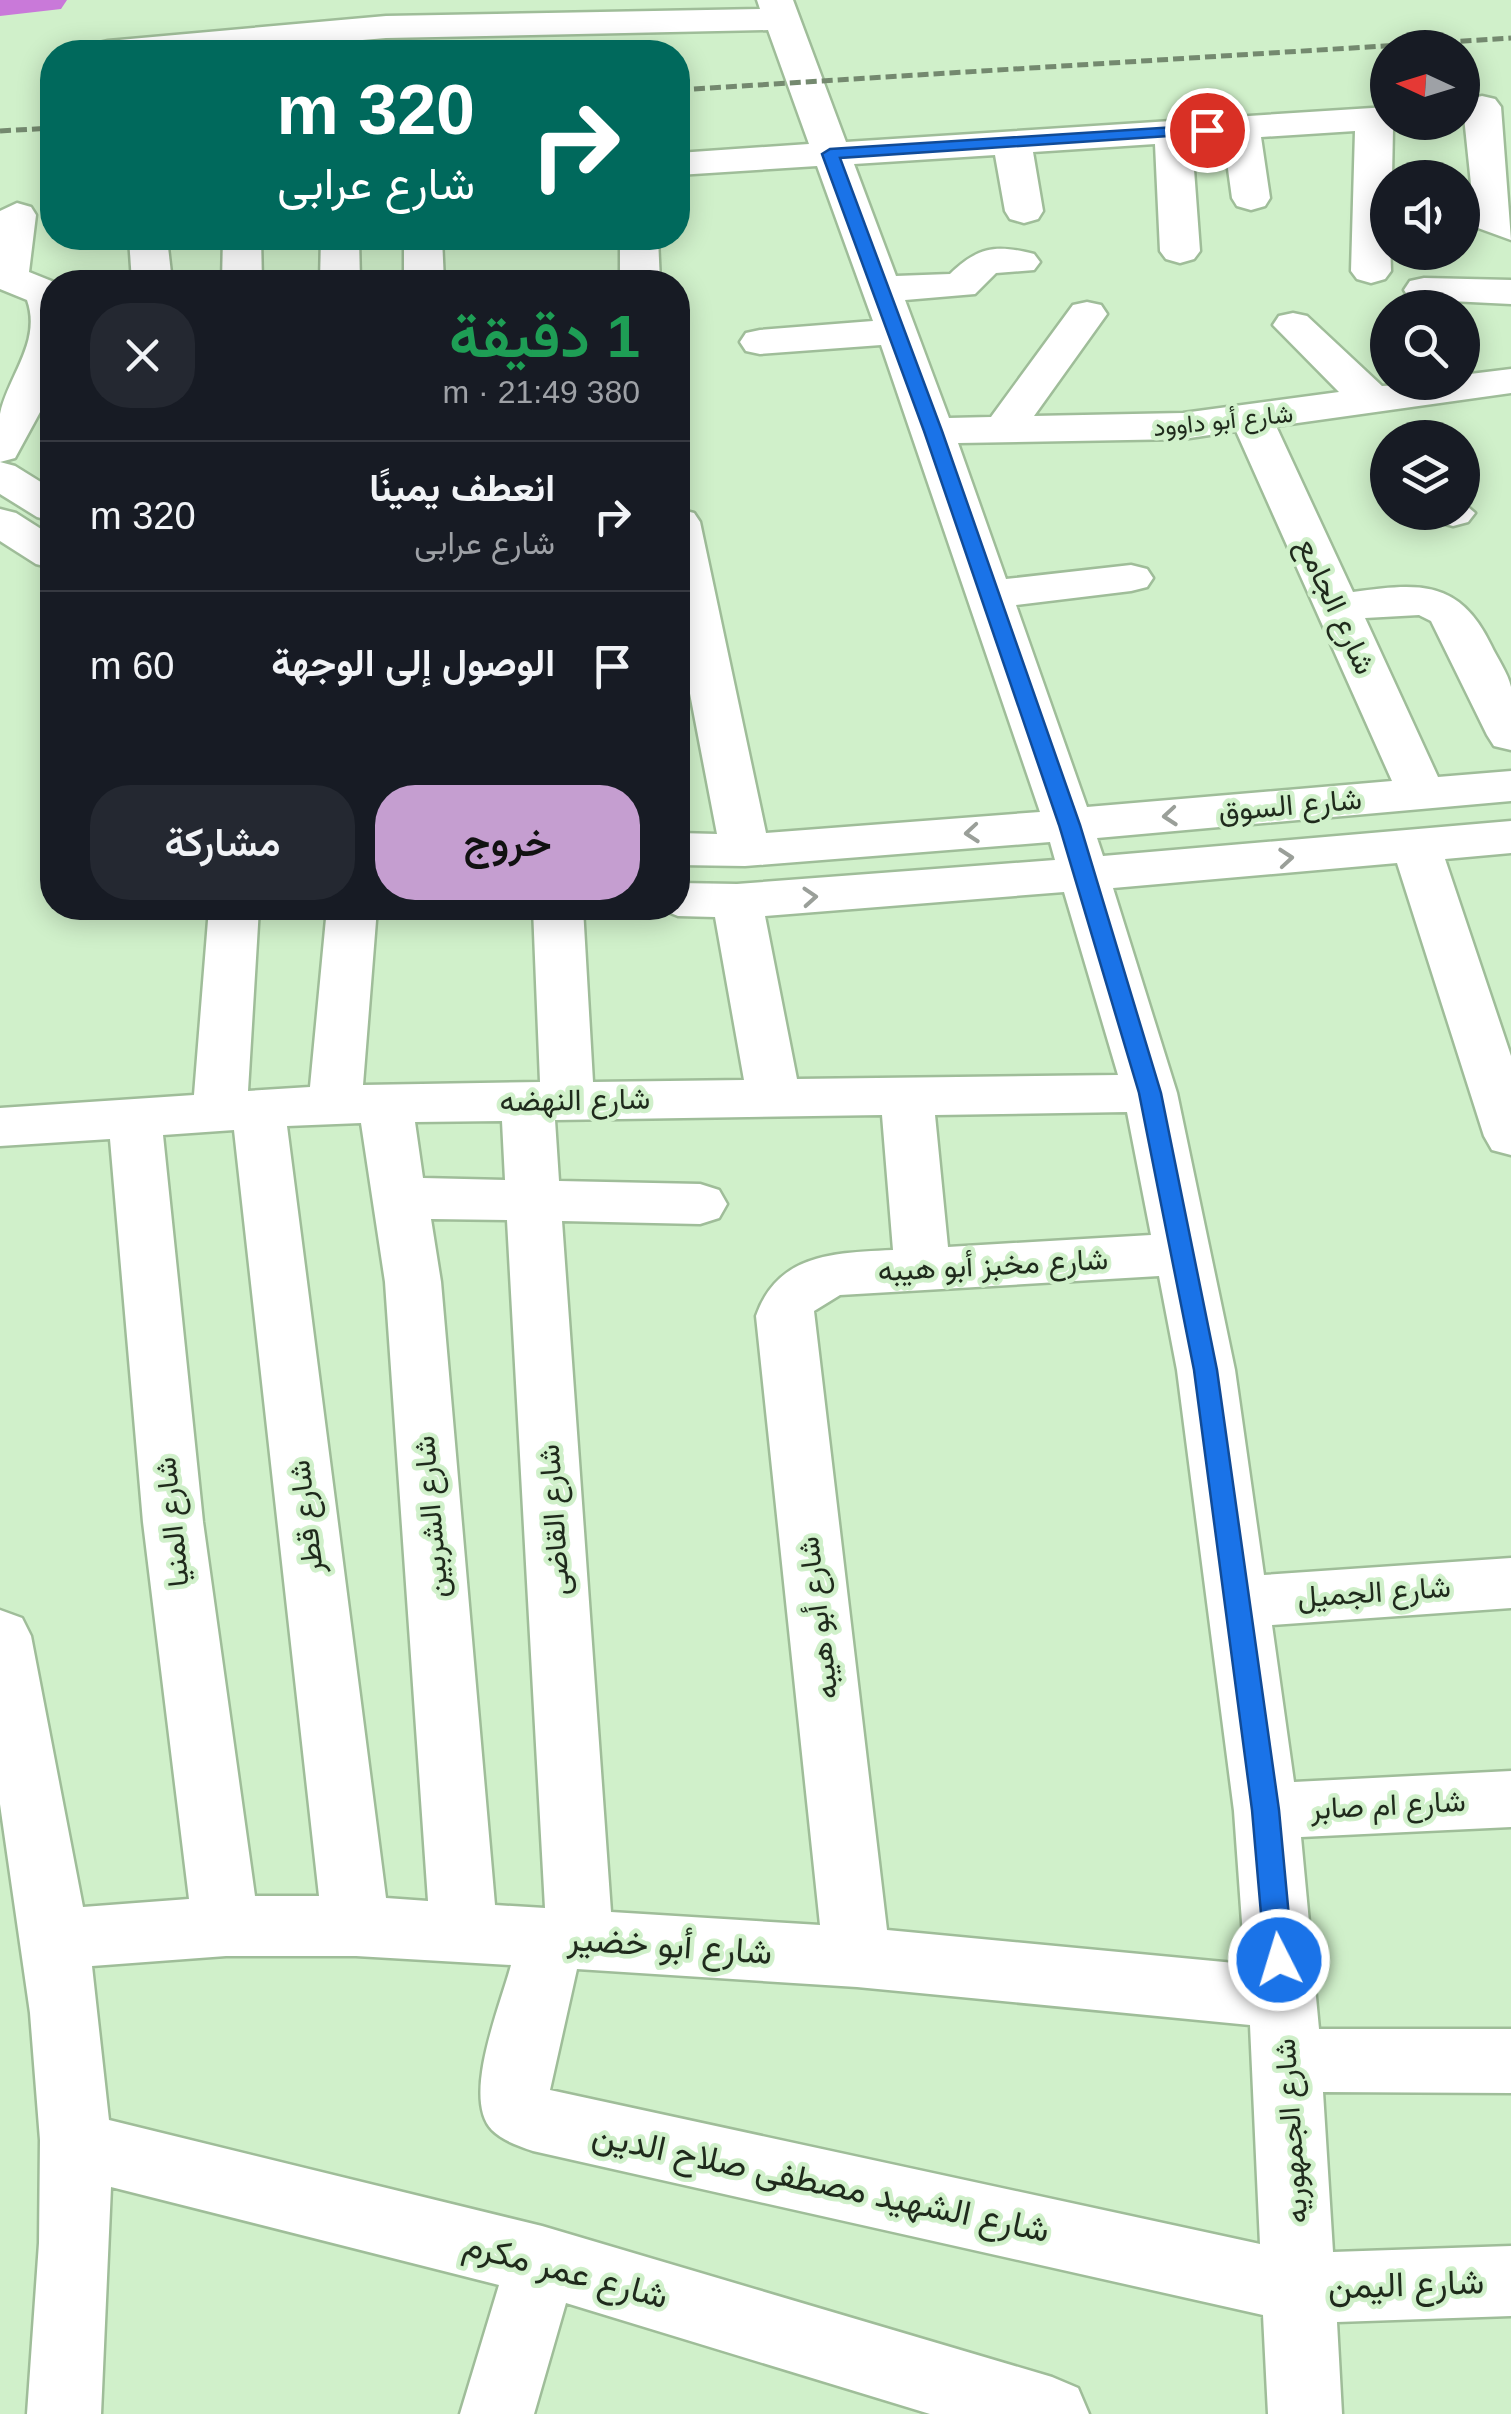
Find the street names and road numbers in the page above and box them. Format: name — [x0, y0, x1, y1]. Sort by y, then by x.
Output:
street label: شارع أبو داوود — [1152, 399, 1295, 444]
street label: شارع الجامع — [1287, 532, 1382, 681]
street label: شارع السوق — [1217, 782, 1363, 831]
street label: شارع النهضه — [499, 1082, 651, 1121]
street label: شارع مخبز أبو هيبه — [877, 1242, 1109, 1291]
street label: شارع الشربين — [407, 1434, 458, 1600]
street label: شارع القاضى — [532, 1443, 579, 1597]
street label: شارع المنيا — [148, 1455, 199, 1589]
street label: شارع قطر — [282, 1458, 333, 1577]
street label: شارع أبو هيبه — [791, 1534, 848, 1701]
street label: شارع الجميل — [1296, 1570, 1452, 1617]
street label: شارع ام صابر — [1309, 1784, 1467, 1829]
street label: شارع أبو خضير — [565, 1918, 774, 1976]
street label: شارع الجمهوريه — [1268, 2037, 1317, 2225]
street label: شارع الشهيد مصطفى صلاح الدين — [588, 2114, 1053, 2254]
street label: شارع عمر مكرم — [458, 2224, 673, 2320]
street label: شارع اليمن — [1327, 2261, 1485, 2311]

